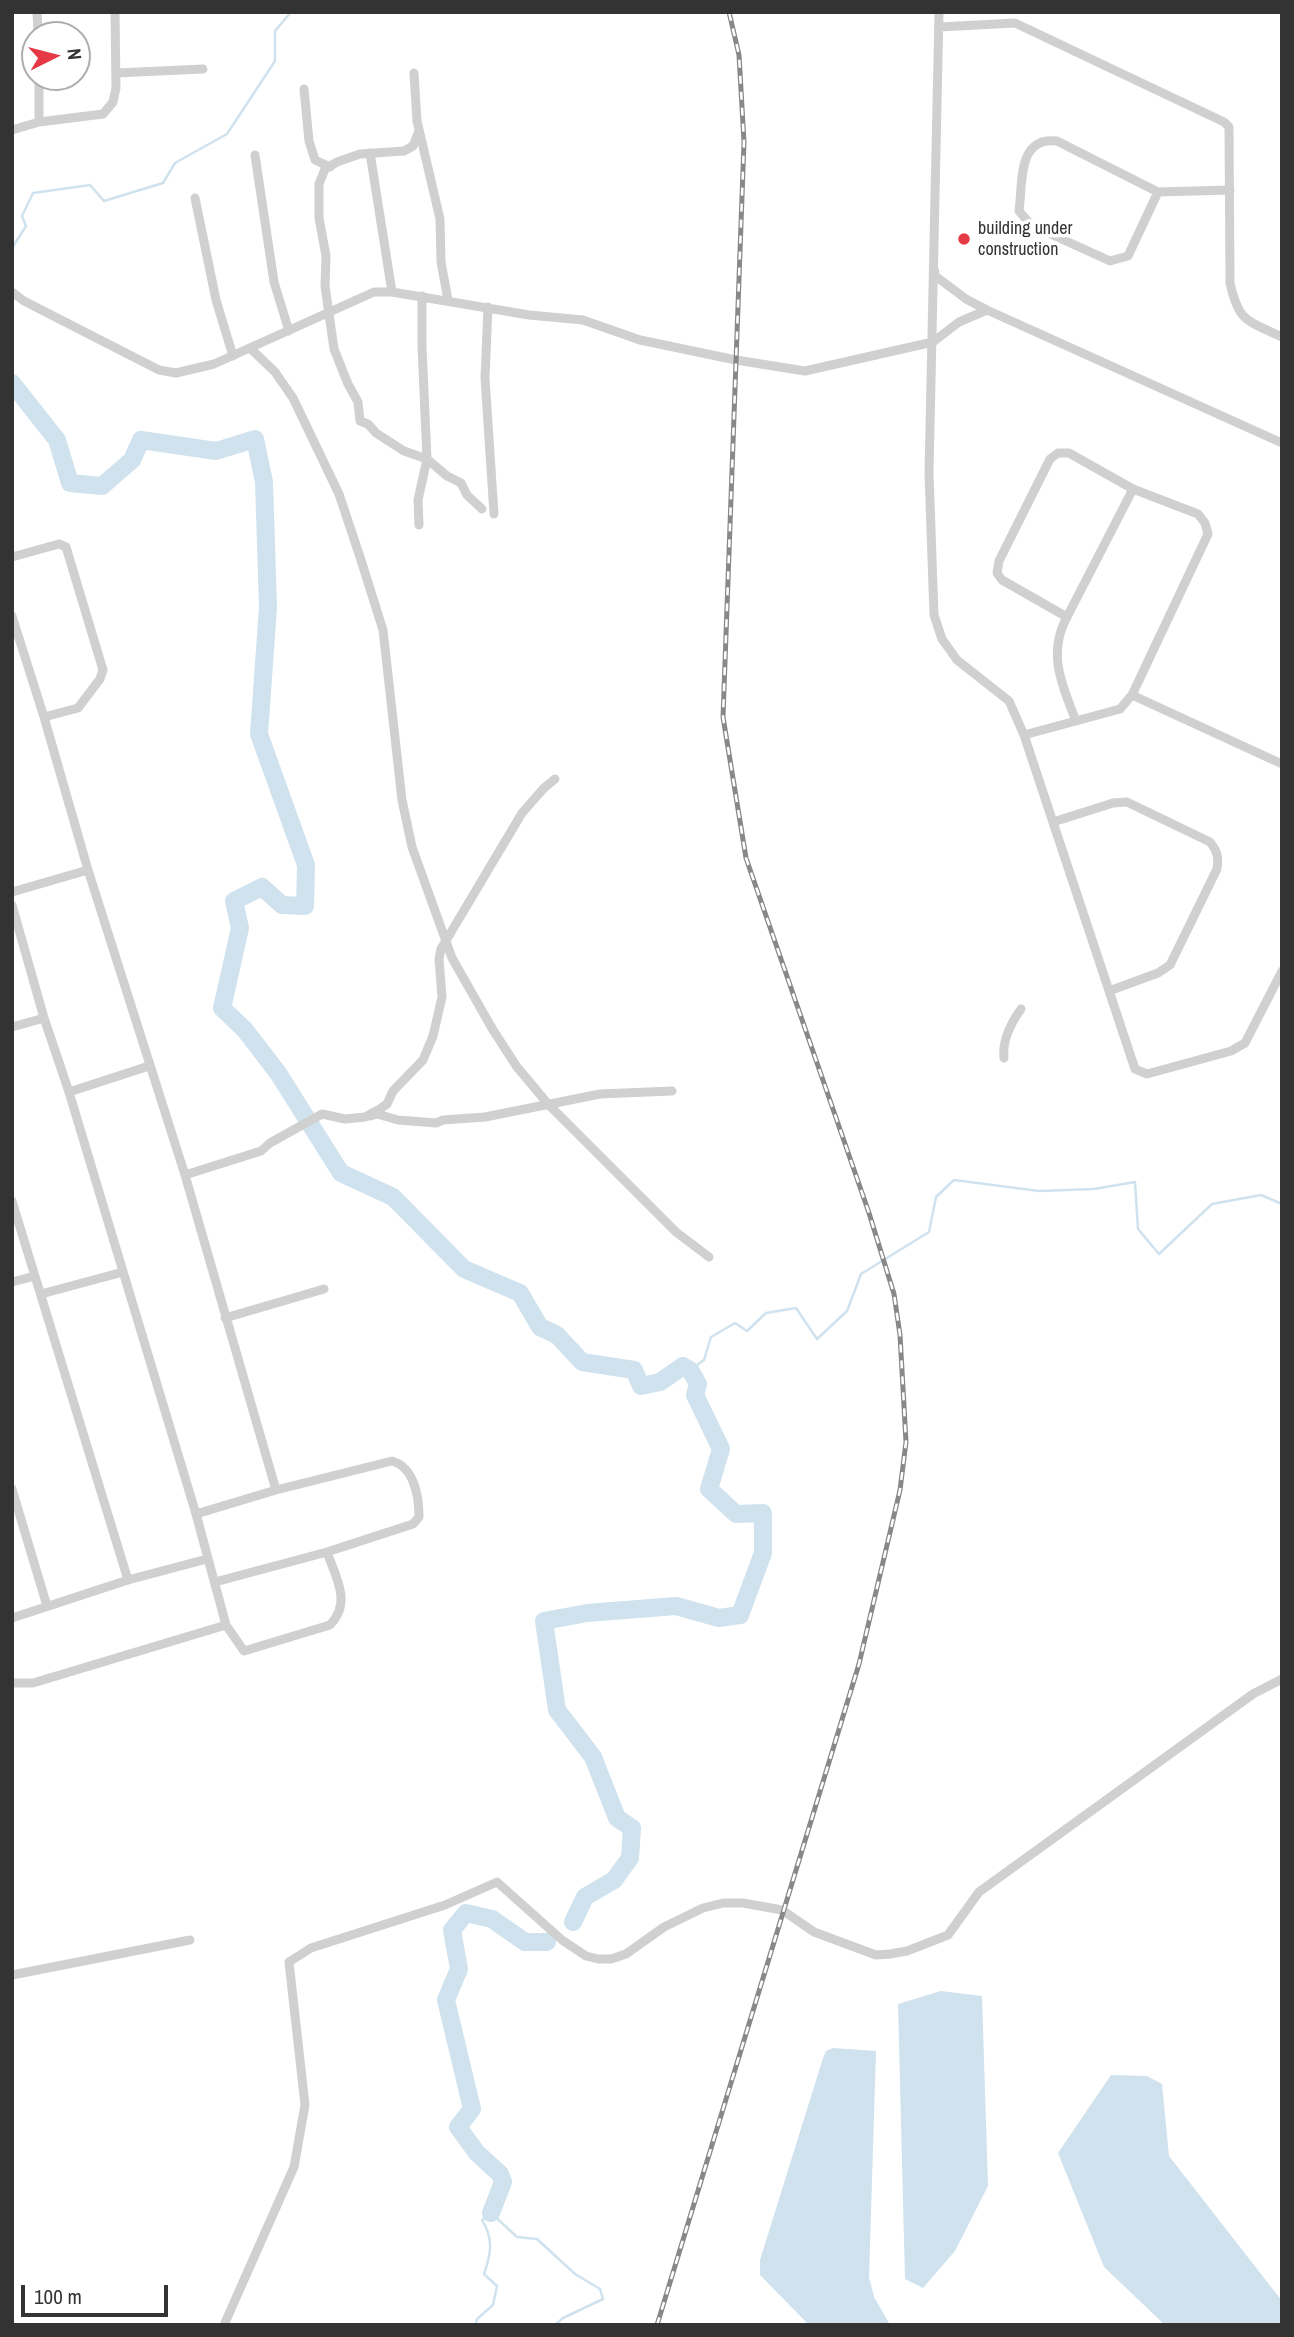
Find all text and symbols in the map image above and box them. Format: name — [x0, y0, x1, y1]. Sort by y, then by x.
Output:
north arrow — [21, 21, 91, 91]
text: N — [61, 47, 88, 61]
place label: building under construction — [978, 218, 1072, 260]
marker: building under construction — [956, 231, 972, 247]
scale bar — [24, 2270, 172, 2314]
text: 100 m — [34, 2282, 82, 2311]

